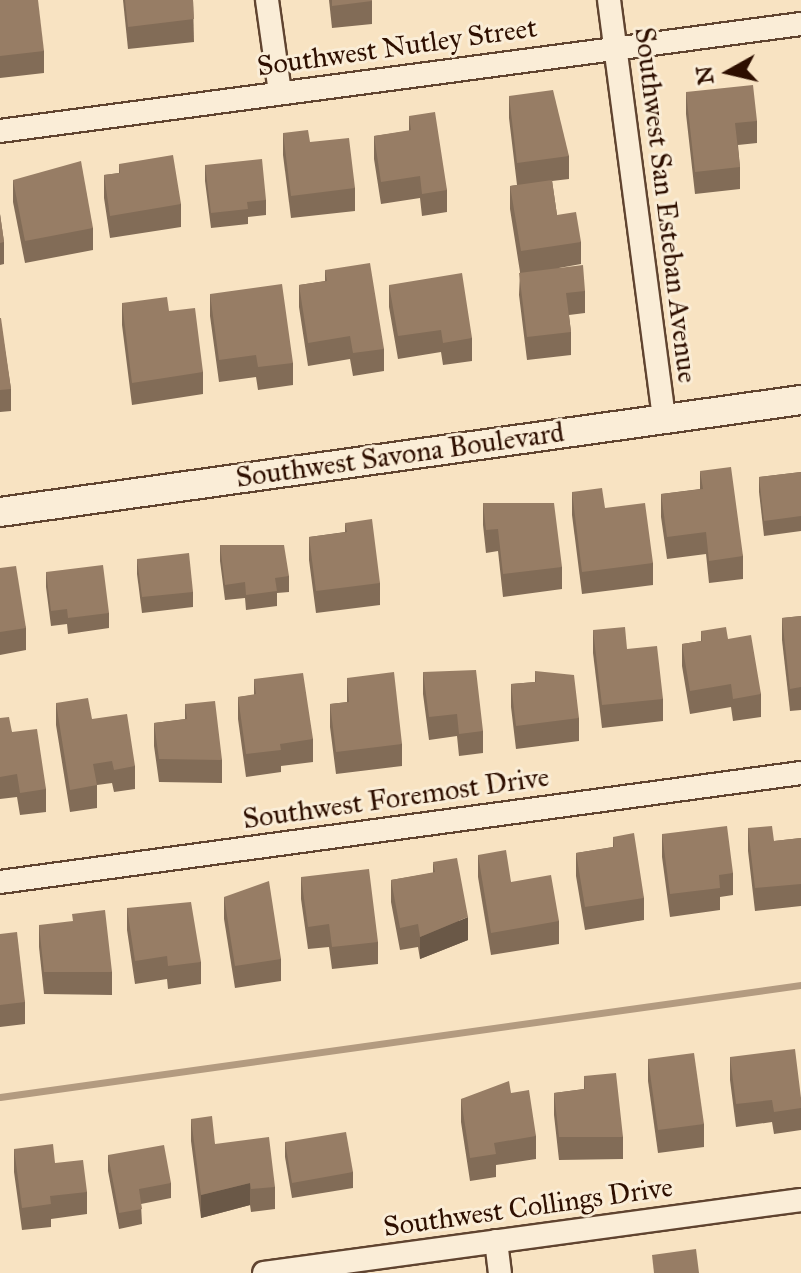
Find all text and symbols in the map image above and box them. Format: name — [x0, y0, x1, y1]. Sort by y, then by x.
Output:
street label: Southwest Nutley Street — [255, 11, 539, 83]
street label: Southwest San Esteban Avenue — [628, 25, 704, 385]
north arrow — [689, 32, 769, 112]
text: N — [690, 64, 719, 87]
street label: Southwest Savona Boulevard — [234, 415, 566, 495]
street label: Southwest Foremost Drive — [241, 760, 551, 836]
street label: Southwest Collings Drive — [381, 1170, 675, 1244]

